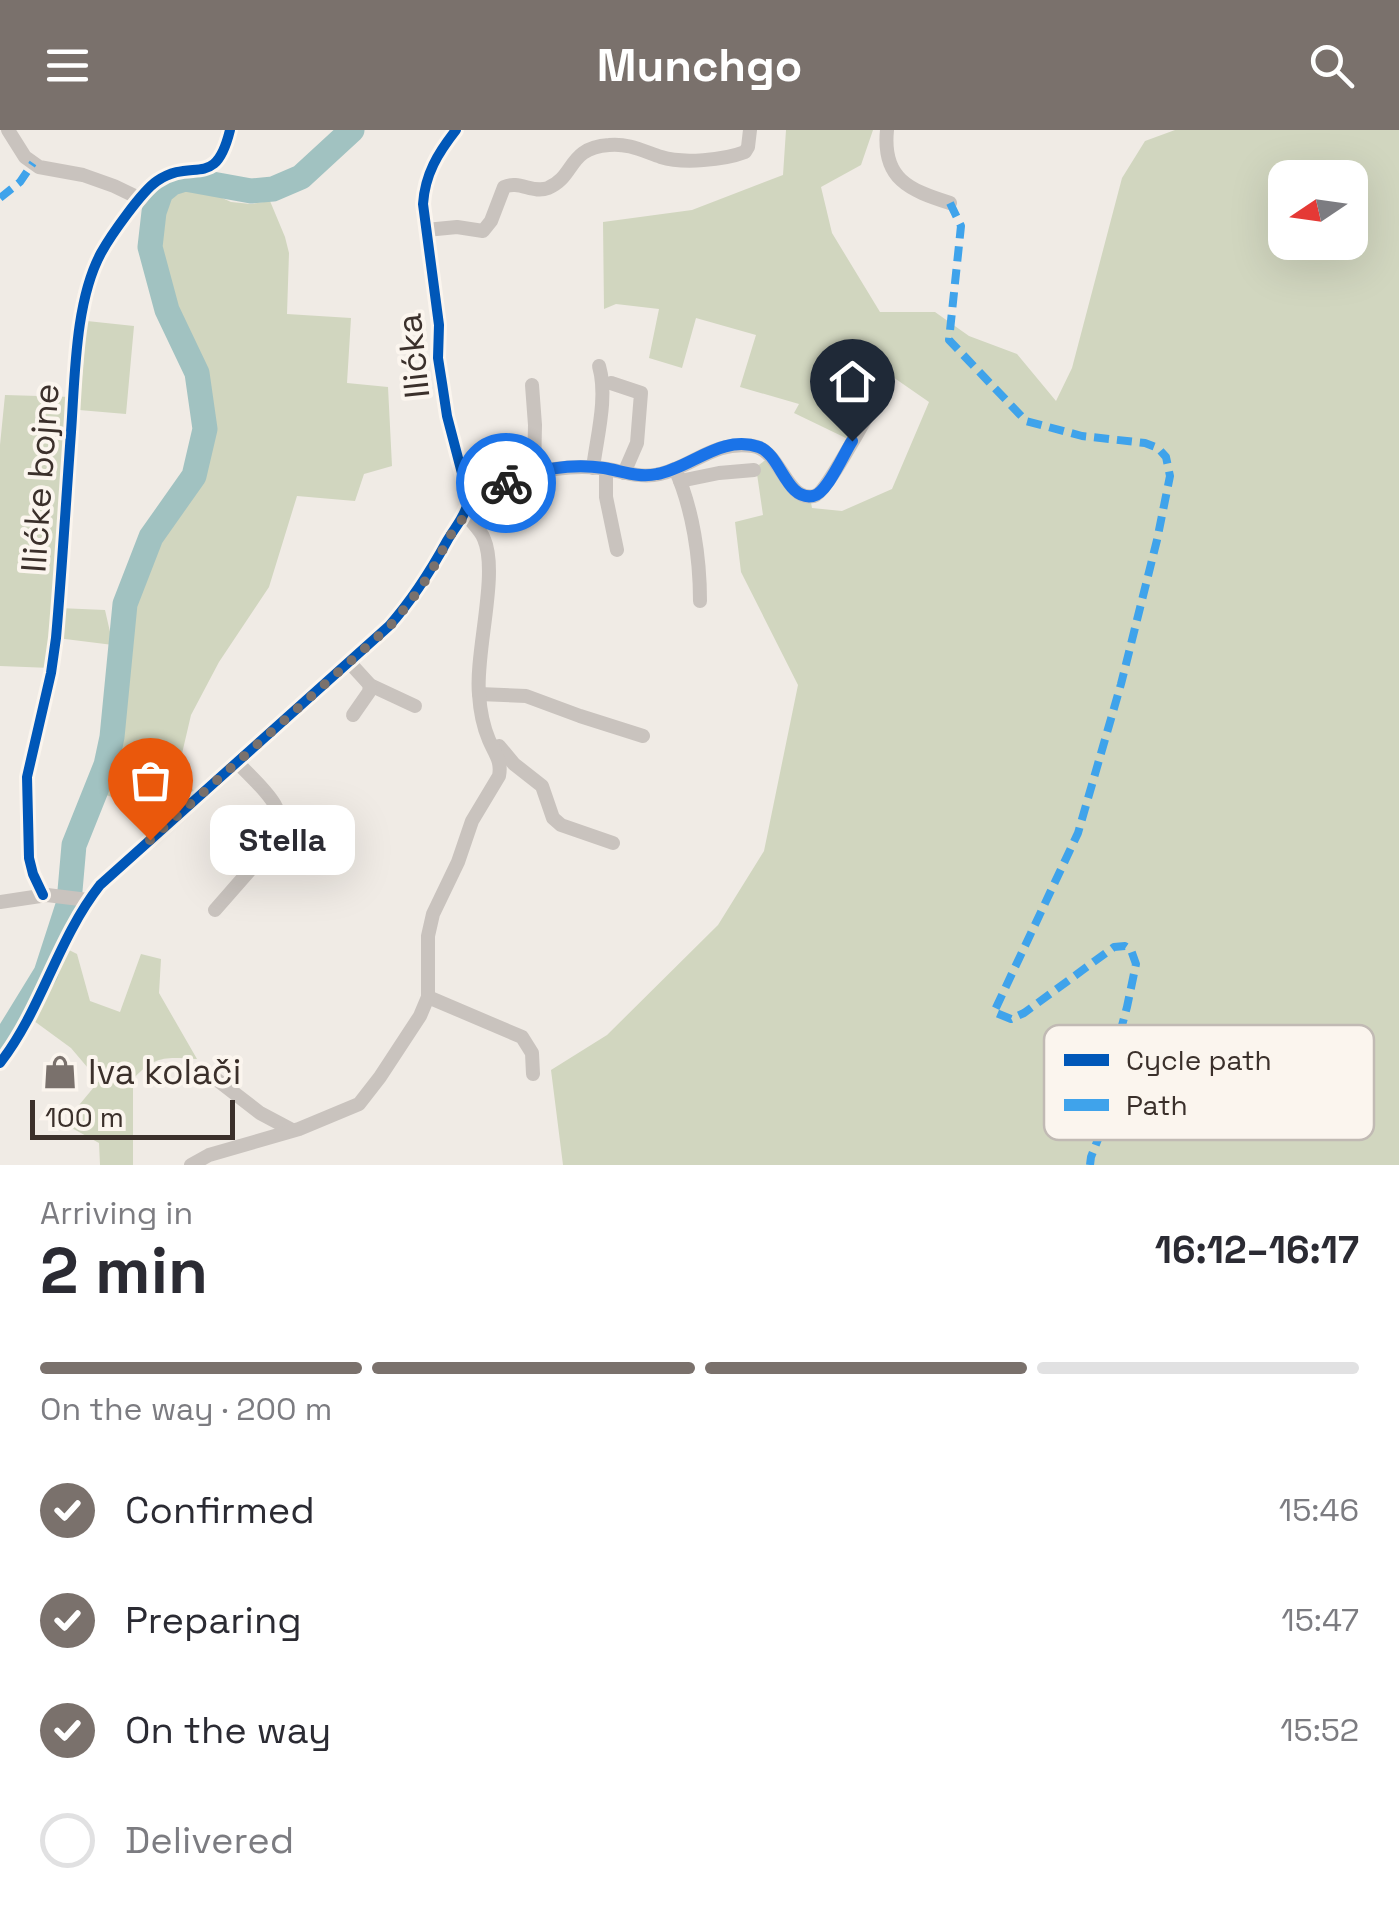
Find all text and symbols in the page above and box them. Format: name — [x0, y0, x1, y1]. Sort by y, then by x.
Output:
text: Munchgo — [597, 37, 802, 94]
icon: menu — [40, 38, 95, 93]
icon: search — [1304, 38, 1359, 93]
north arrow — [1268, 160, 1368, 260]
map controls — [1268, 160, 1368, 260]
street label: Ilićka — [387, 311, 439, 401]
pin — [810, 339, 895, 442]
icon: home — [825, 354, 880, 409]
street label: Ilićke bojne — [11, 382, 69, 574]
courier — [456, 433, 556, 533]
icon: bike — [479, 456, 534, 511]
pin — [108, 738, 193, 841]
icon: bag — [123, 753, 178, 808]
callout: Stella — [210, 805, 355, 875]
text: Stella — [239, 820, 326, 860]
legend — [1044, 1025, 1374, 1140]
text: Cycle path — [1126, 1042, 1272, 1078]
place label: Iva kolači — [88, 1050, 241, 1094]
shop icon: Iva kolači — [41, 1053, 79, 1091]
text: Path — [1126, 1087, 1188, 1123]
scale bar — [30, 1095, 235, 1140]
text: 100 m — [45, 1099, 124, 1135]
text: Arriving in — [40, 1193, 193, 1233]
text: 16:12–16:17 — [1155, 1226, 1359, 1274]
text: 2 min — [40, 1229, 208, 1312]
text: On the way · 200 m — [40, 1389, 332, 1429]
icon: check — [40, 1483, 95, 1538]
text: Confirmed — [125, 1486, 315, 1534]
text: 15:46 — [1279, 1490, 1359, 1530]
icon: check — [40, 1593, 95, 1648]
text: Preparing — [125, 1596, 302, 1644]
text: 15:47 — [1281, 1600, 1359, 1640]
icon: check — [40, 1703, 95, 1758]
text: On the way — [125, 1706, 331, 1754]
text: 15:52 — [1280, 1710, 1359, 1750]
text: Delivered — [125, 1816, 294, 1864]

